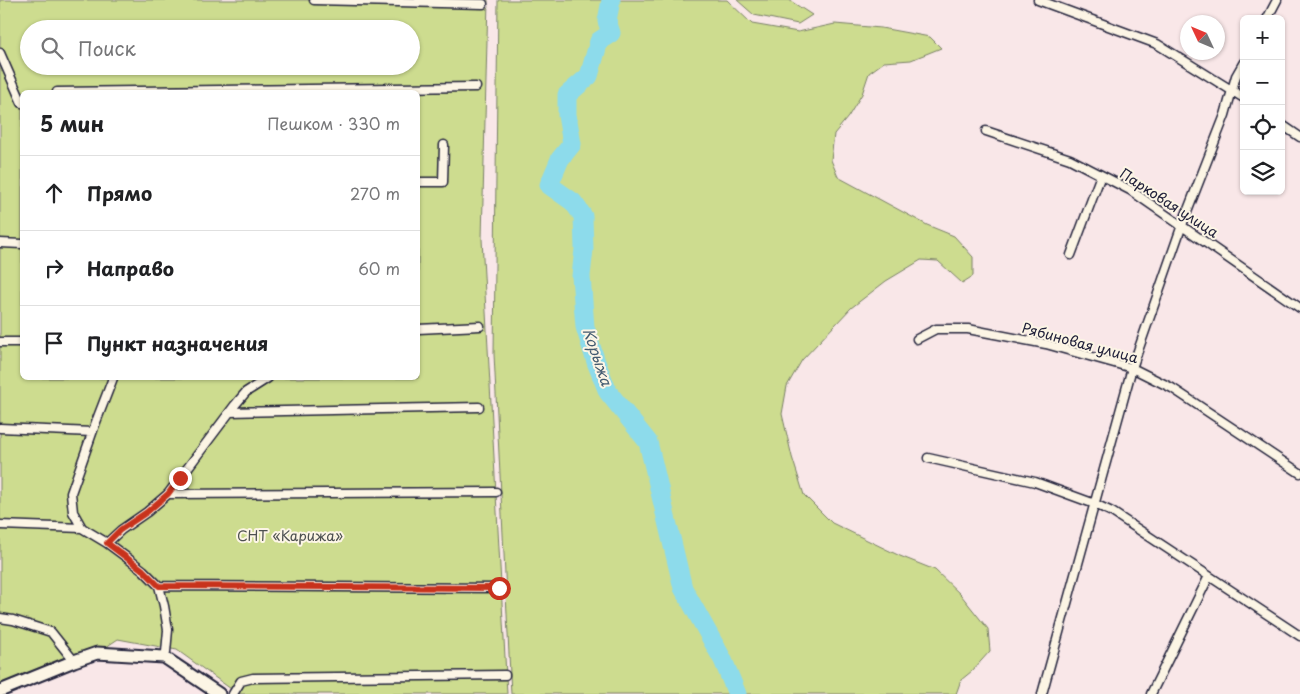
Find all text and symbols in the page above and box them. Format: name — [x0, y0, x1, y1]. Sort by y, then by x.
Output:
north arrow — [1180, 15, 1225, 60]
map controls — [1240, 15, 1285, 195]
button: + — [1240, 15, 1285, 60]
search box — [20, 20, 420, 75]
icon: search — [38, 34, 66, 62]
text: Поиск — [78, 34, 136, 62]
button: − — [1240, 60, 1285, 105]
button: locate — [1240, 105, 1285, 150]
text: 5 мин — [40, 107, 104, 139]
text: Пешком · 330 m — [267, 111, 400, 135]
button: layers — [1240, 150, 1285, 195]
street label: Парковая улица — [1116, 163, 1223, 243]
icon: ahead — [40, 179, 68, 207]
text: Прямо — [87, 179, 152, 207]
text: 270 m — [350, 181, 400, 205]
icon: right — [40, 254, 68, 282]
text: Направо — [87, 254, 174, 282]
text: 60 m — [358, 256, 400, 280]
street label: Рябиновая улица — [1020, 317, 1141, 368]
water label: Корыжа — [578, 324, 619, 389]
icon: arrive — [40, 329, 68, 357]
text: Пункт назначения — [87, 329, 268, 357]
route end — [169, 467, 192, 490]
park label: СНТ «Карижа» — [237, 525, 343, 546]
route start — [488, 577, 511, 600]

